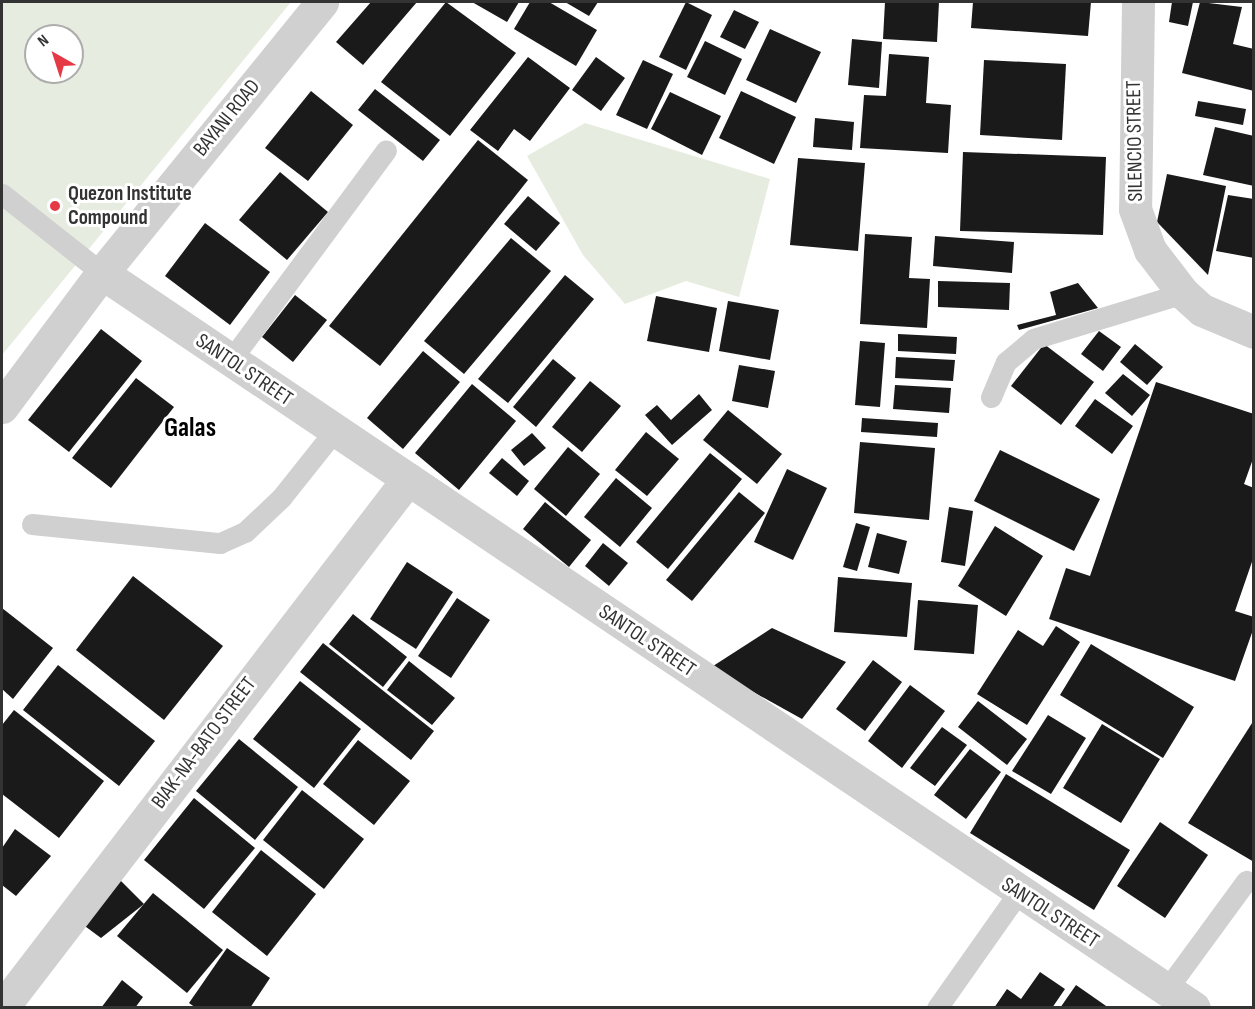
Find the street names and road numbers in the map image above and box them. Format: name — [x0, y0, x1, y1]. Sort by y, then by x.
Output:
street label: BAYANI ROAD — [188, 74, 266, 162]
street label: SILENCIO STREET — [1121, 80, 1149, 202]
street label: SANTOL STREET — [191, 328, 297, 412]
street label: SANTOL STREET — [594, 599, 700, 683]
street label: BIAK-NA-BATO STREET — [146, 672, 262, 814]
street label: SANTOL STREET — [997, 872, 1103, 954]

